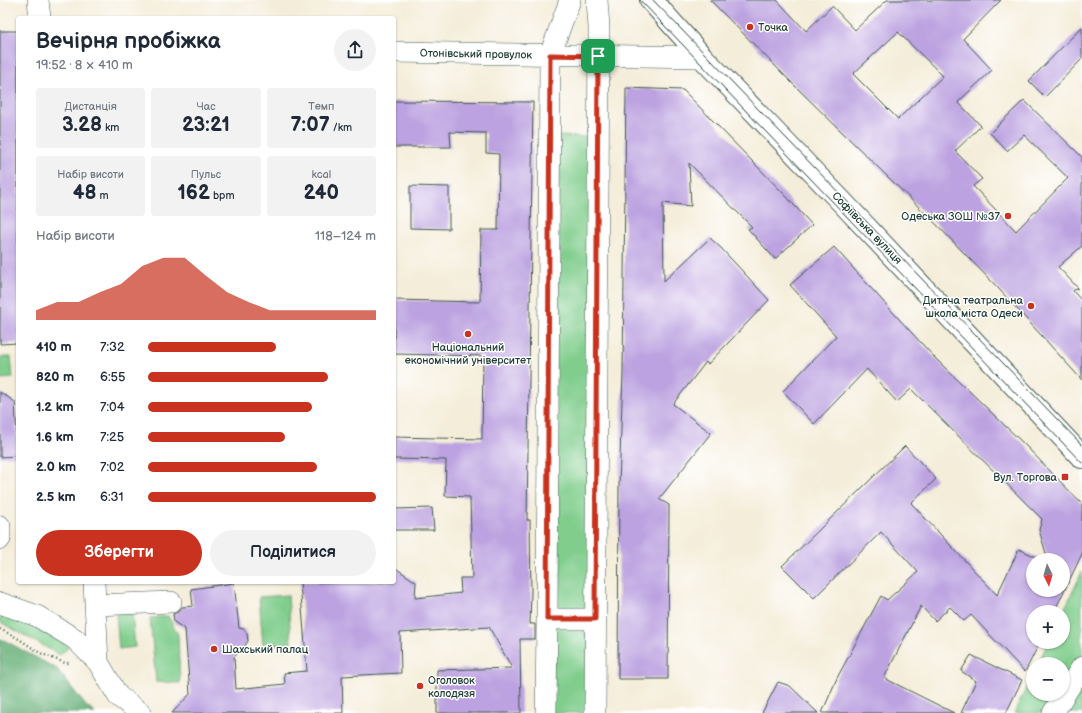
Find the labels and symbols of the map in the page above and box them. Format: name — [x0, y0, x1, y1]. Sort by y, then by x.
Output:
place label: Точка — [758, 21, 788, 34]
marker: Точка — [745, 22, 755, 32]
pin — [581, 39, 615, 73]
street label: Отонівський провулок — [420, 47, 532, 61]
street label: Софіївська вулиця — [829, 189, 905, 267]
place label: Одеська ЗОШ №37 — [901, 210, 1001, 223]
marker: Одеська ЗОШ №37 — [1003, 211, 1013, 221]
place label: Дитяча театральна школа міста Одеси — [923, 294, 1023, 320]
marker: Дитяча театральна школа міста Одеси — [1026, 301, 1036, 311]
marker: Національний економічний університет — [463, 329, 473, 339]
place label: Національний економічний університет — [405, 341, 531, 367]
place label: Вул. Торгова — [993, 471, 1057, 484]
marker: Вул. Торгова — [1060, 472, 1070, 482]
north arrow — [1026, 553, 1070, 597]
place label: Шахський палац — [222, 643, 309, 656]
marker: Шахський палац — [209, 644, 219, 654]
place label: Оголовок колодязя — [428, 674, 475, 700]
marker: Оголовок колодязя — [415, 681, 425, 691]

